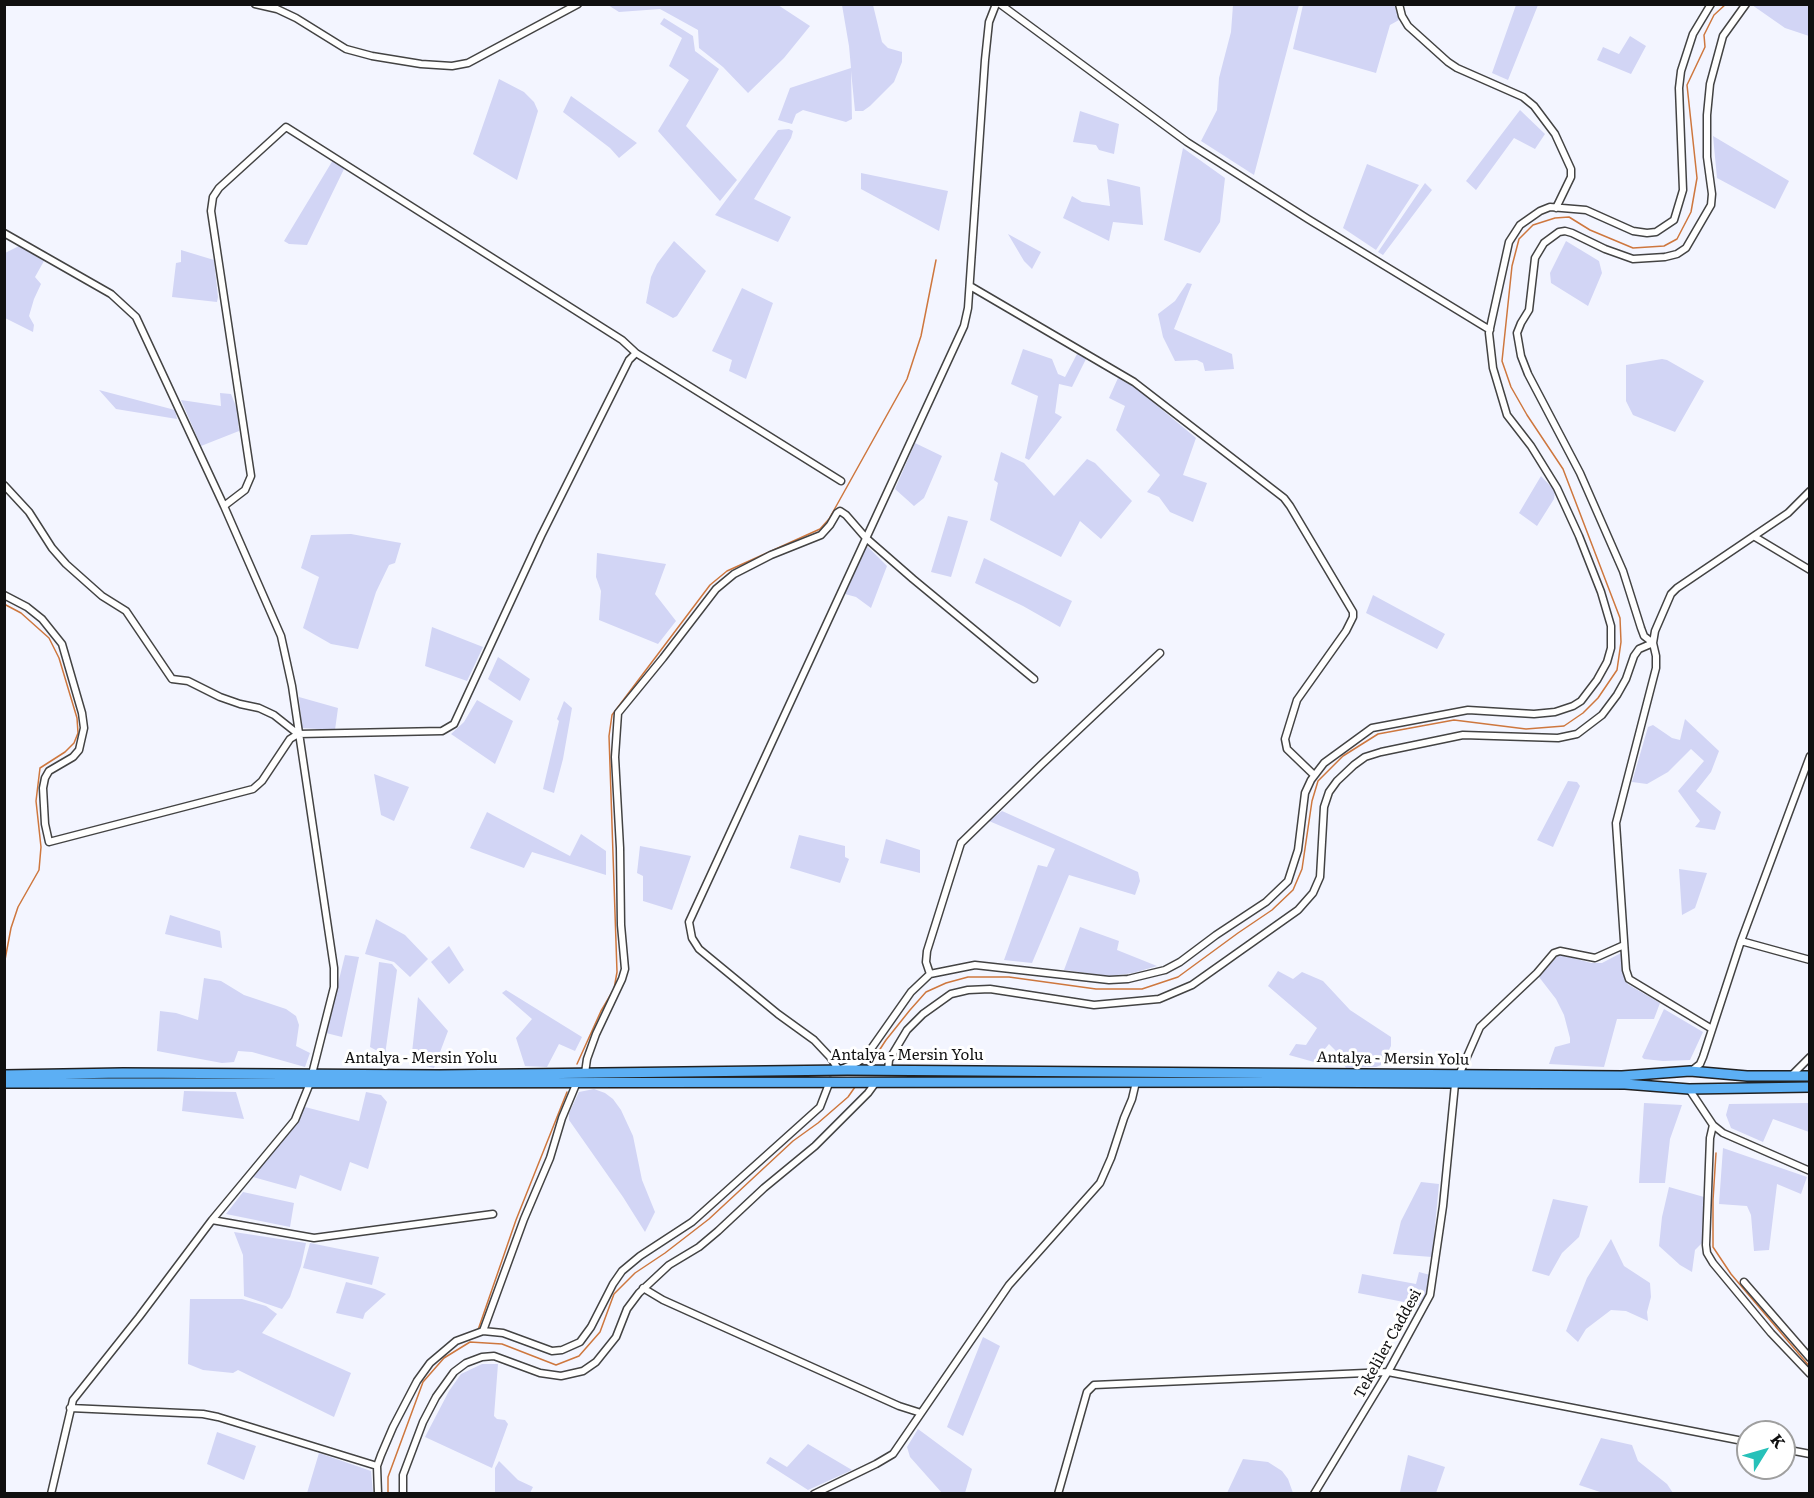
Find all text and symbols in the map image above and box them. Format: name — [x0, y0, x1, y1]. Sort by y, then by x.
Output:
street label: Antalya - Mersin Yolu — [831, 1047, 983, 1065]
street label: Antalya - Mersin Yolu — [1316, 1049, 1470, 1069]
street label: Antalya - Mersin Yolu — [345, 1050, 497, 1068]
street label: Tekeliler Caddesi — [1350, 1286, 1426, 1402]
north arrow — [1736, 1420, 1796, 1480]
text: K — [1765, 1428, 1792, 1453]

